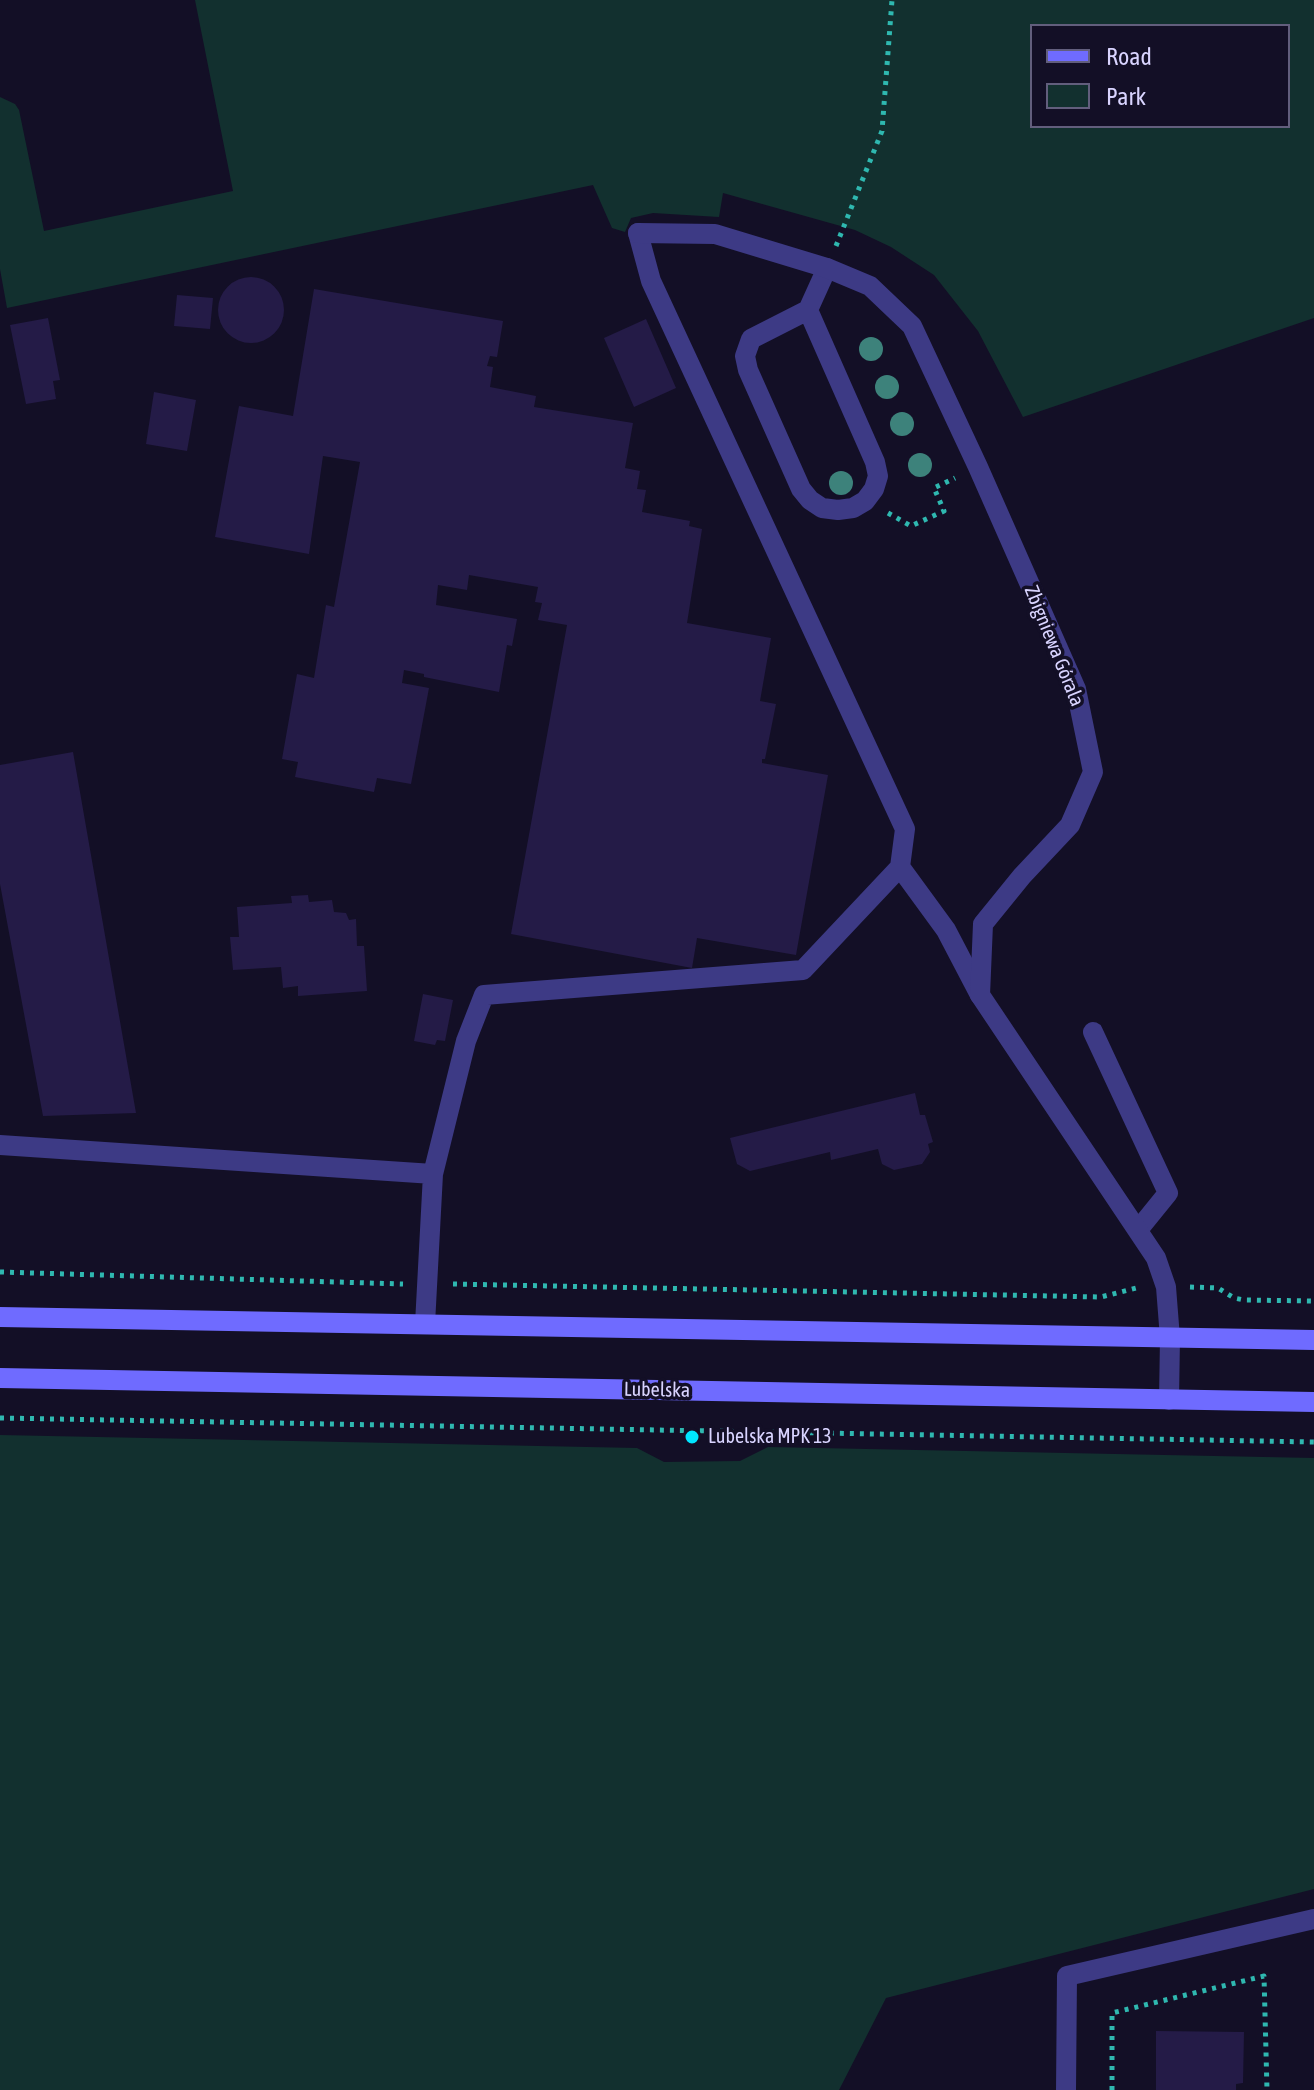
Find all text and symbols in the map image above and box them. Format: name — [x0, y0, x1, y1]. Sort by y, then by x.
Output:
legend — [1030, 24, 1290, 128]
text: Road — [1106, 43, 1152, 70]
text: Park — [1106, 83, 1146, 110]
street label: Zbigniewa Górala — [1019, 582, 1089, 710]
street label: Lubelska — [624, 1377, 690, 1403]
place label: Lubelska MPK 13 — [708, 1425, 832, 1449]
marker: Lubelska MPK 13 — [683, 1428, 701, 1446]

